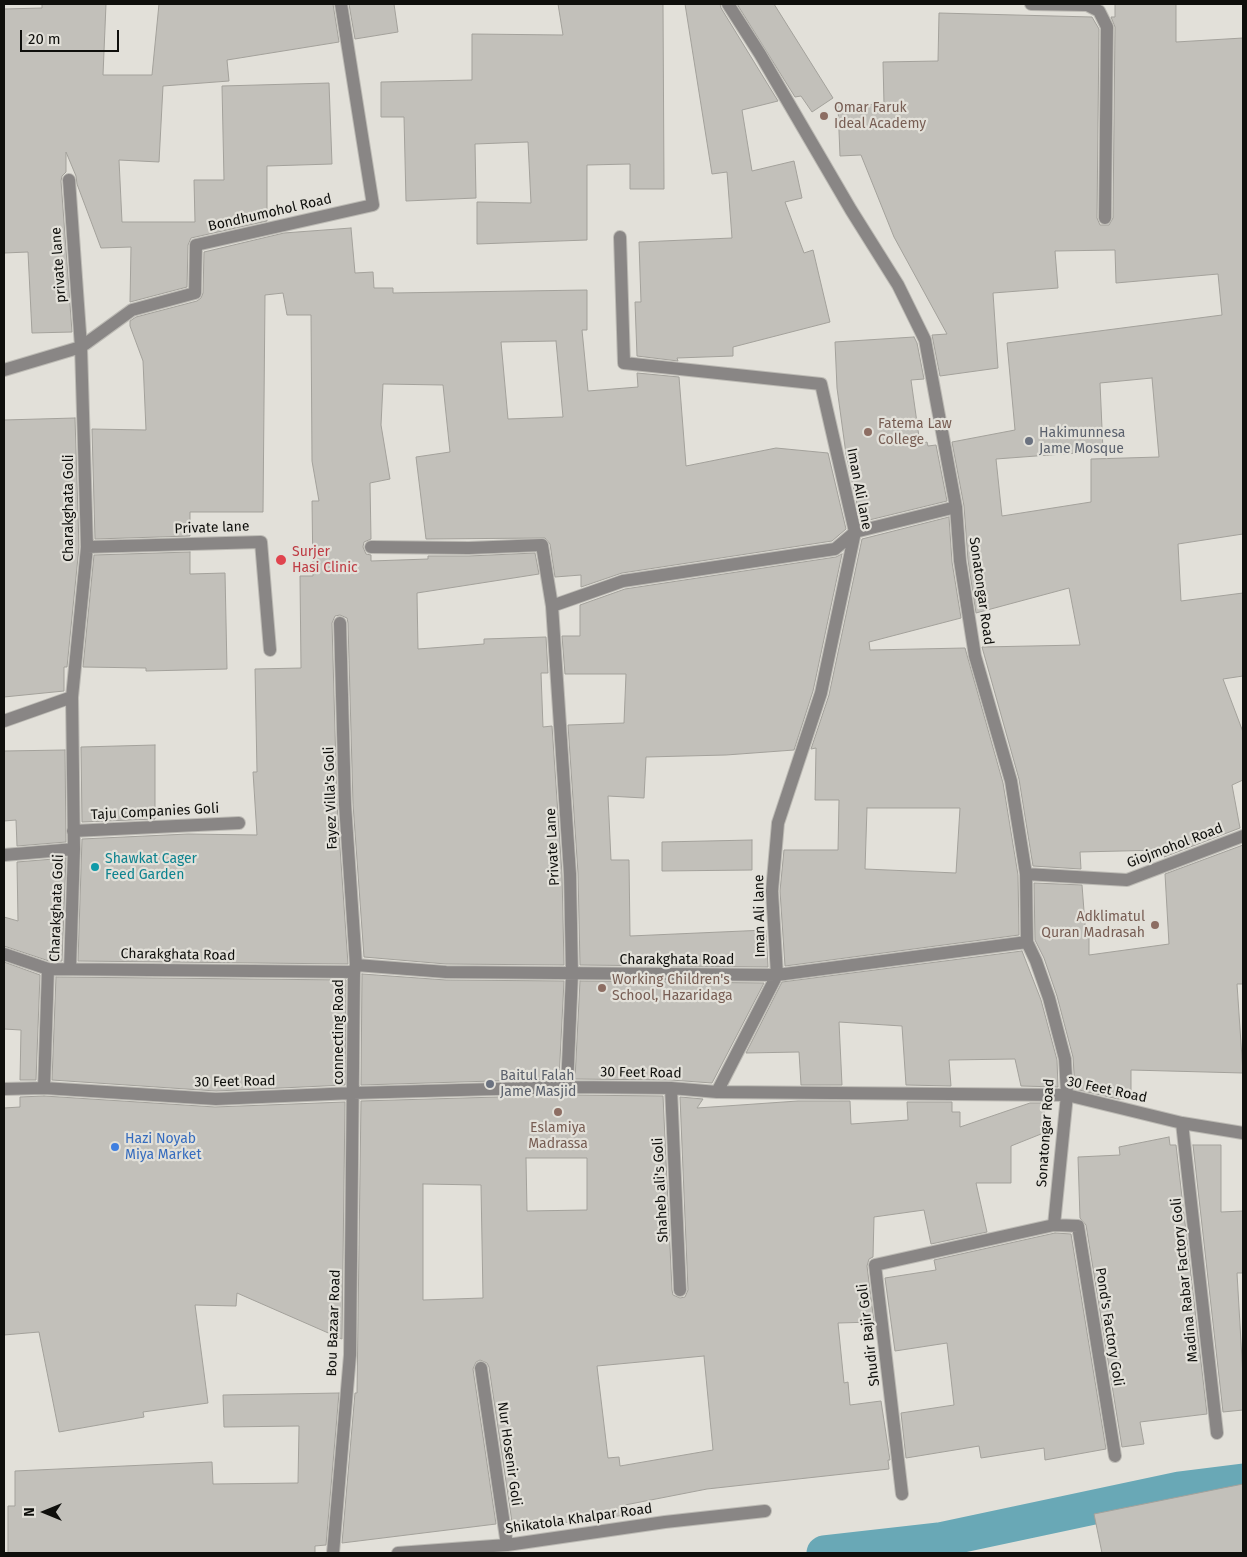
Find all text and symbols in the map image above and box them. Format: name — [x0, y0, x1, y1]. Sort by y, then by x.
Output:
scale bar — [22, 20, 121, 52]
text: 20 m — [28, 30, 61, 48]
place label: Omar Faruk Ideal Academy — [834, 100, 926, 132]
marker: Omar Faruk Ideal Academy — [818, 110, 830, 122]
street label: Bondhumohol Road — [207, 191, 333, 235]
street label: private lane — [48, 227, 70, 303]
place label: Fatema Law College — [878, 416, 952, 448]
place label: Hakimunnesa Jame Mosque — [1039, 425, 1125, 458]
marker: Fatema Law College — [862, 426, 874, 438]
marker: Hakimunnesa Jame Mosque — [1023, 435, 1035, 447]
street label: Iman Ali lane — [843, 447, 875, 531]
street label: Charakghata Goli — [61, 454, 77, 562]
street label: Private lane — [174, 518, 250, 538]
street label: Sonatongar Road — [965, 536, 997, 646]
place label: Surjer Hasi Clinic — [292, 544, 358, 576]
marker: Surjer Hasi Clinic — [274, 553, 288, 567]
street label: Fayez Villa's Goli — [321, 746, 341, 850]
street label: Taju Companies Goli — [90, 800, 220, 824]
street label: Private Lane — [543, 808, 563, 886]
street label: Giojmohol Road — [1125, 820, 1225, 872]
place label: Shawkat Cager Feed Garden — [105, 851, 197, 884]
street label: Charakghata Goli — [47, 854, 67, 962]
marker: Shawkat Cager Feed Garden — [89, 861, 101, 873]
street label: Iman Ali lane — [751, 874, 769, 958]
place label: Adklimatul Quran Madrasah — [1041, 909, 1145, 942]
marker: Adklimatul Quran Madrasah — [1149, 919, 1161, 931]
street label: Charakghata Road — [120, 946, 236, 964]
street label: Charakghata Road — [620, 952, 734, 968]
place label: Working Children's School, Hazaridaga — [612, 972, 733, 1004]
street label: connecting Road — [331, 979, 347, 1085]
marker: Working Children's School, Hazaridaga — [596, 982, 608, 994]
street label: 30 Feet Road — [600, 1064, 682, 1082]
place label: Baitul Falah Jame Masjid — [500, 1068, 576, 1100]
street label: 30 Feet Road — [194, 1073, 276, 1091]
street label: 30 Feet Road — [1066, 1073, 1148, 1107]
marker: Baitul Falah Jame Masjid — [484, 1078, 496, 1090]
street label: Sonatongar Road — [1034, 1078, 1058, 1188]
marker: Eslamiya Madrassa — [552, 1106, 564, 1118]
place label: Eslamiya Madrassa — [528, 1120, 588, 1152]
place label: Hazi Noyab Miya Market — [125, 1131, 201, 1164]
street label: Shaheb ali's Goli — [650, 1137, 672, 1243]
marker: Hazi Noyab Miya Market — [109, 1141, 121, 1153]
street label: Madina Rabar Factory Goli — [1168, 1197, 1202, 1363]
street label: Pond's Factory Goli — [1091, 1266, 1127, 1388]
street label: Bou Bazaar Road — [324, 1269, 344, 1377]
street label: Shudir Bajir Goli — [854, 1283, 884, 1387]
street label: Nur Hosenir Goli — [493, 1401, 525, 1507]
north arrow — [20, 1487, 70, 1537]
street label: Shikatola Khalpar Road — [505, 1500, 653, 1538]
text: N — [21, 1507, 38, 1517]

